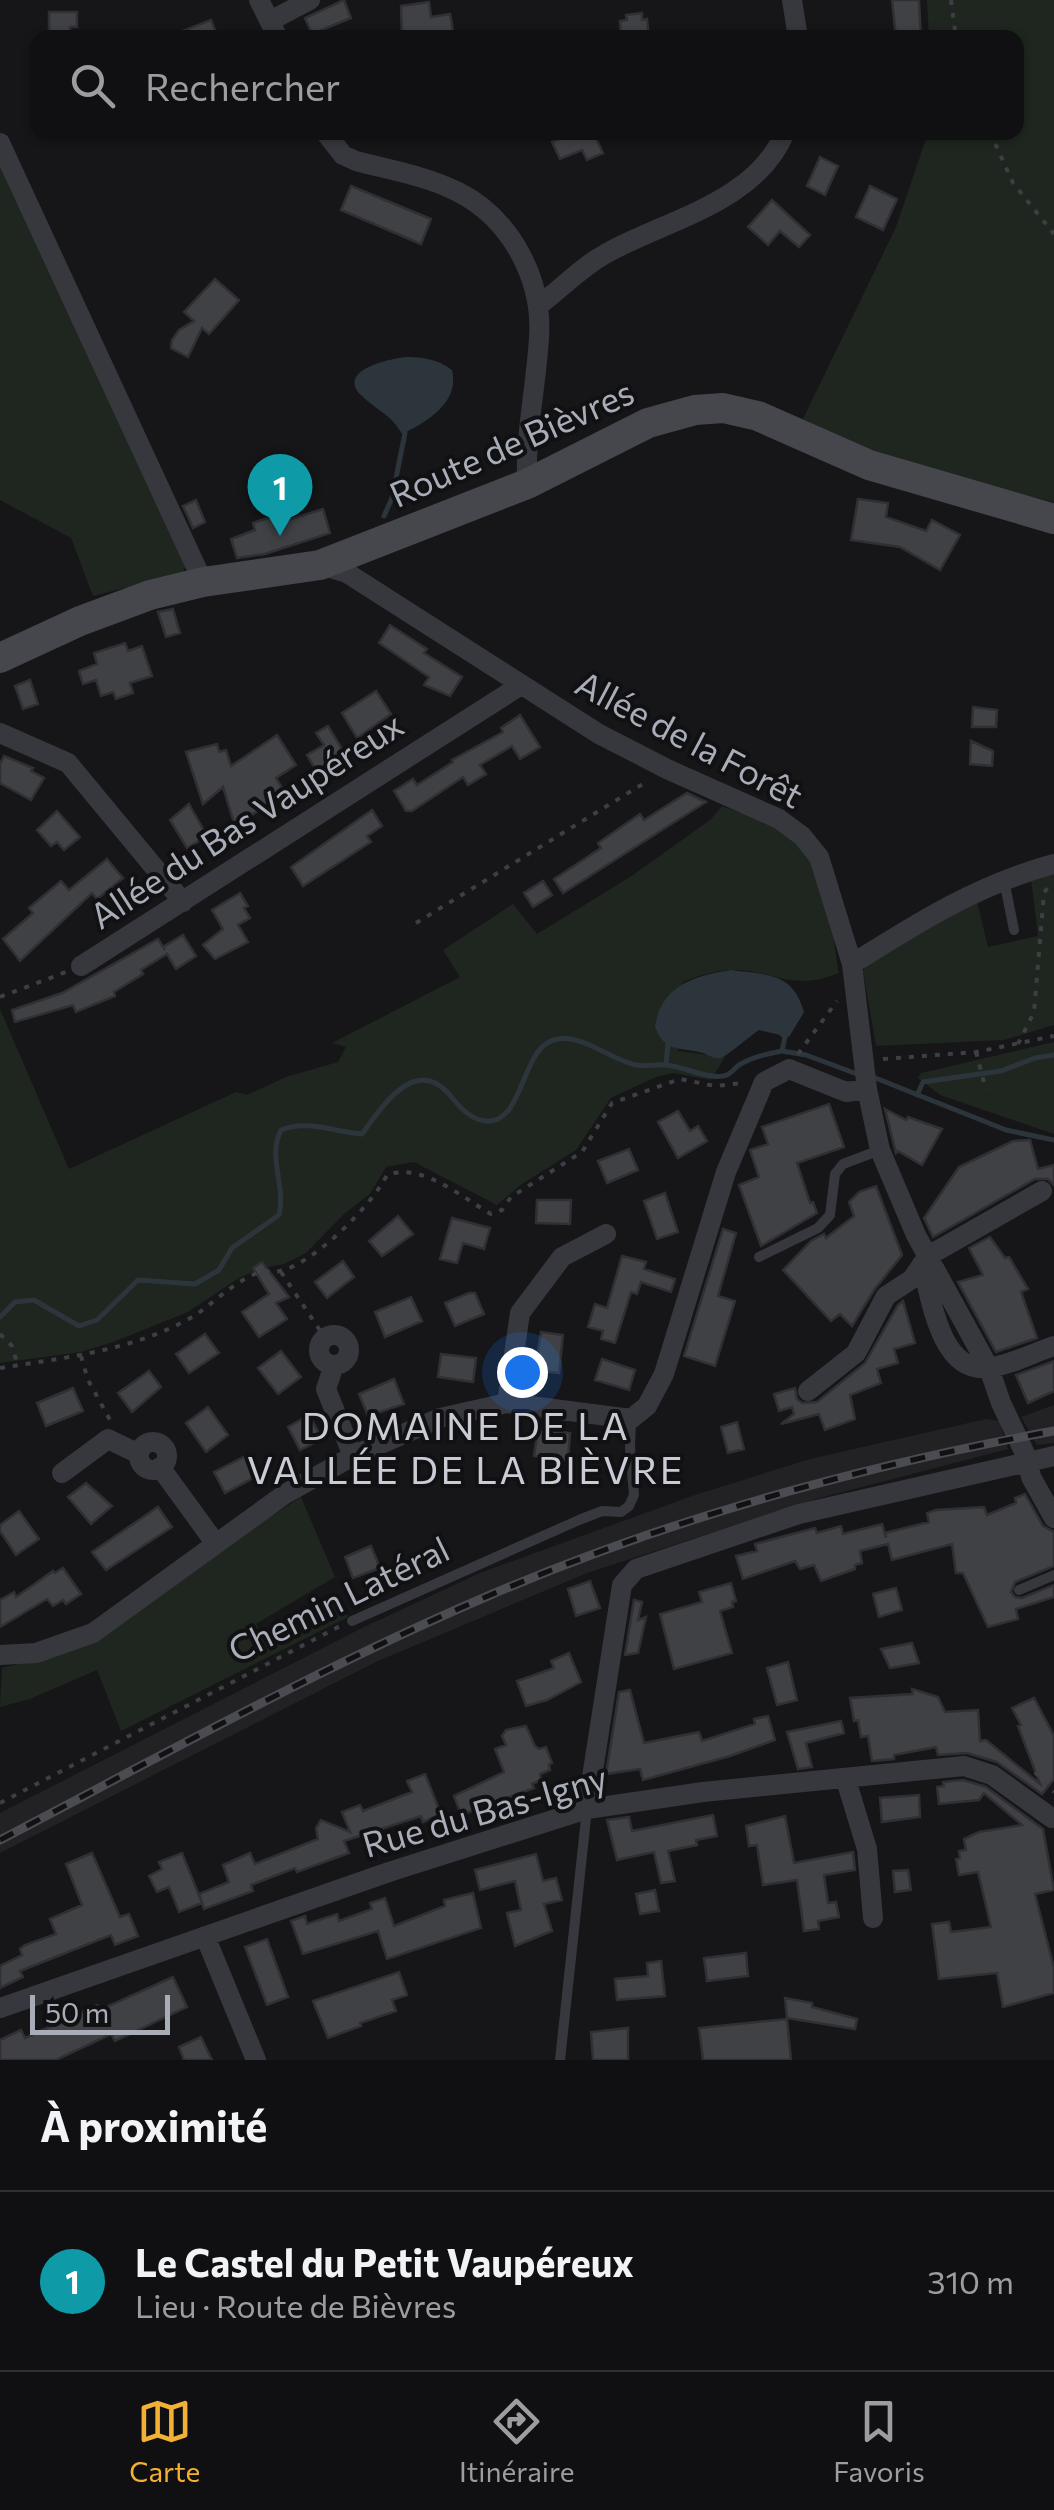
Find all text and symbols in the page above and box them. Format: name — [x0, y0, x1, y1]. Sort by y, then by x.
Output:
search box — [30, 30, 1024, 140]
icon: search — [65, 58, 120, 113]
text: Rechercher — [145, 62, 340, 109]
street label: Route de Bièvres — [382, 369, 640, 515]
pin: 1 — [248, 454, 312, 536]
street label: Allée de la Forêt — [569, 660, 811, 816]
street label: Allée du Bas Vaupéreux — [81, 702, 410, 936]
your location — [497, 1347, 548, 1398]
district label: DOMAINE DE LA VALLÉE DE LA BIÈVRE — [247, 1401, 685, 1492]
street label: Chemin Latéral — [220, 1526, 455, 1670]
street label: Rue du Bas-Igny — [357, 1754, 612, 1865]
scale bar — [30, 1990, 170, 2034]
text: 50 m — [45, 1995, 109, 2029]
text: À proximité — [40, 2099, 267, 2151]
text: Le Castel du Petit Vaupéreux — [135, 2238, 634, 2285]
text: 1 — [65, 2261, 80, 2301]
text: 310 m — [927, 2261, 1014, 2301]
text: Lieu · Route de Bièvres — [135, 2285, 456, 2325]
tab: Carte — [129, 2394, 200, 2488]
tab: Itinéraire — [459, 2394, 575, 2488]
tab: Favoris — [833, 2394, 925, 2488]

